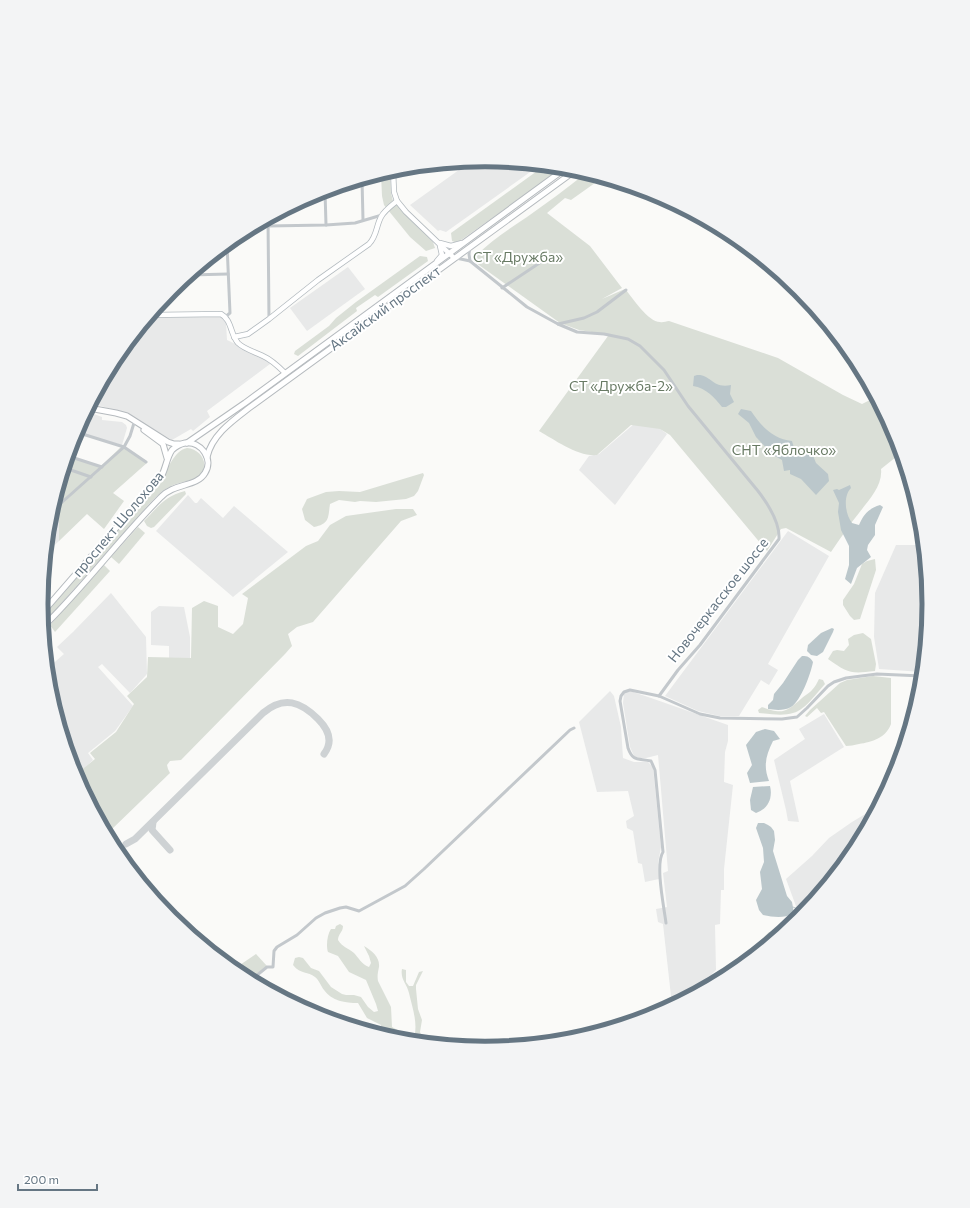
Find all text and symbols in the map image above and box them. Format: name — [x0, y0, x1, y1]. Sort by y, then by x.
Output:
park label: СТ «Дружба» — [473, 248, 563, 265]
street label: Аксайский проспект — [326, 261, 444, 354]
park label: СТ «Дружба-2» — [569, 377, 673, 394]
park label: СНТ «Яблочко» — [732, 441, 836, 458]
street label: проспект Шолохова — [68, 467, 167, 580]
street label: Новочеркасское шоссе — [664, 534, 771, 665]
scale bar — [18, 1166, 97, 1192]
text: 200 m — [24, 1172, 59, 1186]

